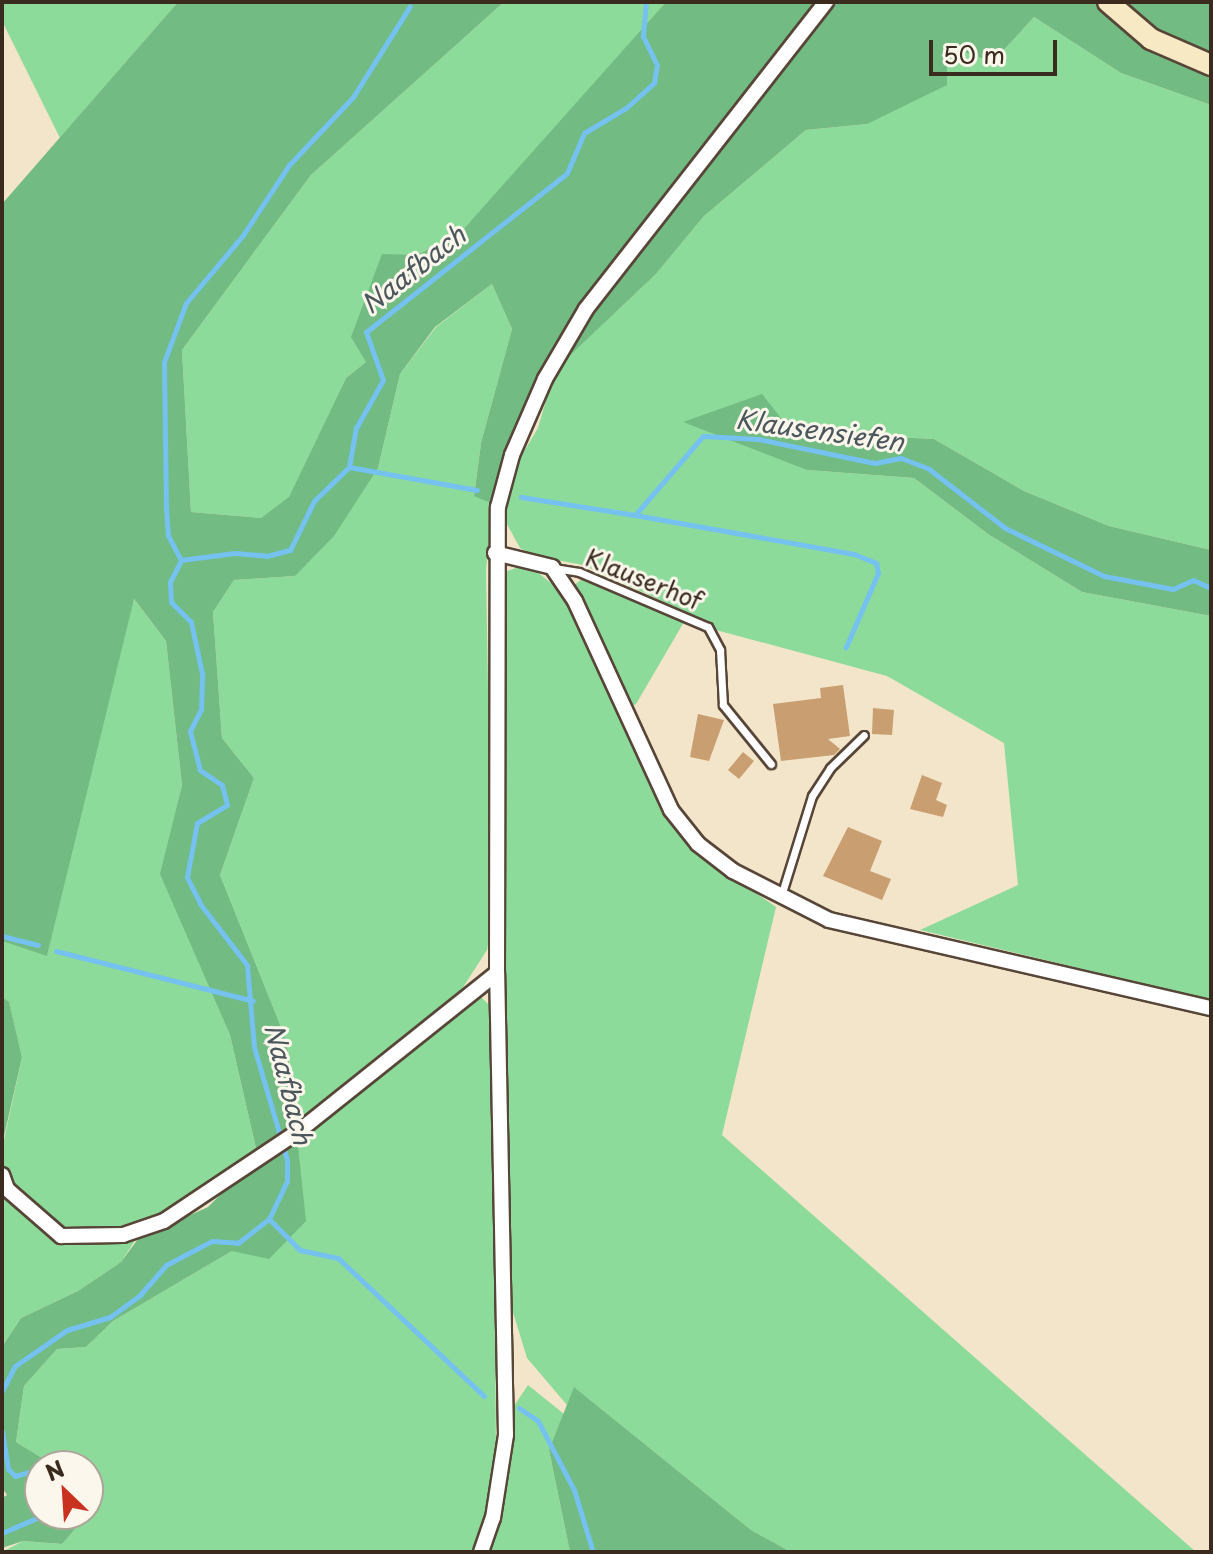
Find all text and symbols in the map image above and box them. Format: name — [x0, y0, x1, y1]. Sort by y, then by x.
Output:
scale bar — [933, 24, 1061, 74]
text: 50 m — [943, 36, 1005, 72]
water label: Naafbach — [355, 219, 471, 319]
water label: Klausensiefen — [734, 403, 906, 457]
street label: Klauserhof — [582, 543, 706, 615]
water label: Naafbach — [259, 1020, 319, 1148]
north arrow — [24, 1450, 104, 1530]
text: N — [40, 1451, 69, 1488]

